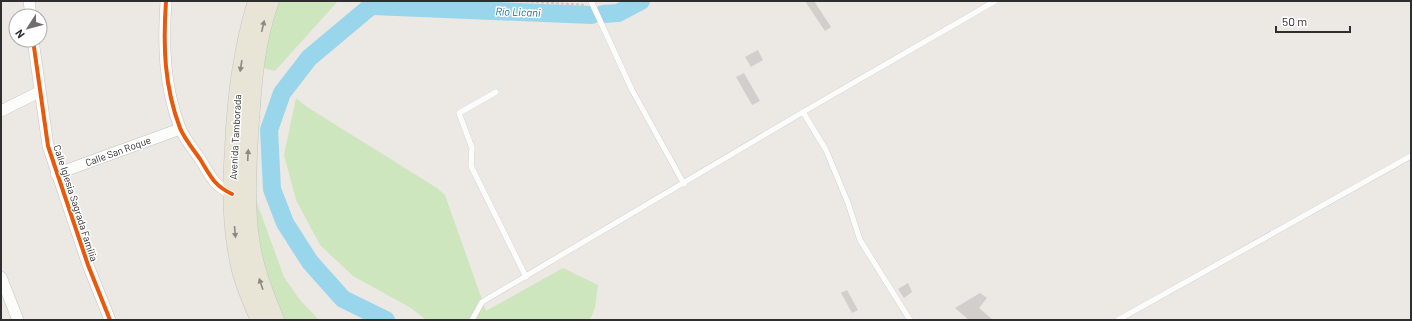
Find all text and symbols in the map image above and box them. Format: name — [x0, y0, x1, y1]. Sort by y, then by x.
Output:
water label: Río Licani — [495, 4, 541, 19]
north arrow — [8, 8, 48, 48]
scale bar — [1276, 8, 1350, 34]
text: 50 m — [1282, 14, 1307, 28]
one-way arrow — [261, 20, 267, 33]
text: N — [12, 27, 27, 41]
one-way arrow — [238, 60, 244, 72]
street label: Avenida Tamborada — [227, 94, 243, 180]
street label: Calle San Roque — [83, 134, 153, 168]
street label: Calle Iglesia Sagrada Familia — [51, 143, 101, 263]
one-way arrow — [245, 148, 251, 161]
one-way arrow — [231, 226, 238, 238]
one-way arrow — [257, 277, 263, 289]

